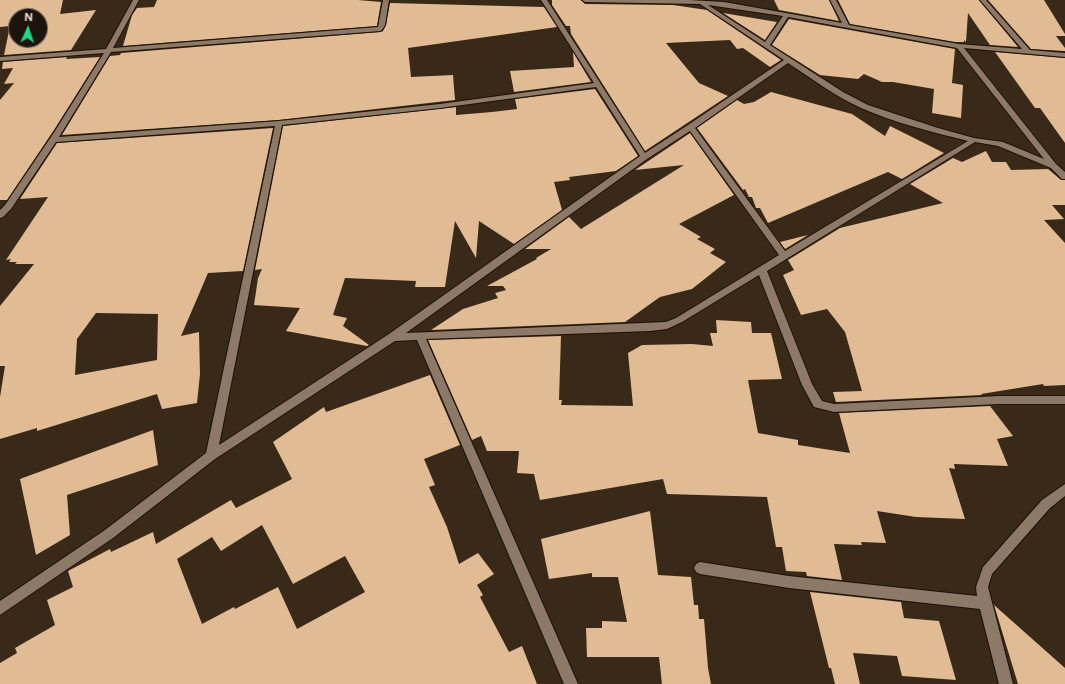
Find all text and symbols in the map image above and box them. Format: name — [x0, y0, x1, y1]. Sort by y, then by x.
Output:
north arrow — [8, 8, 48, 48]
text: N — [24, 11, 33, 23]

